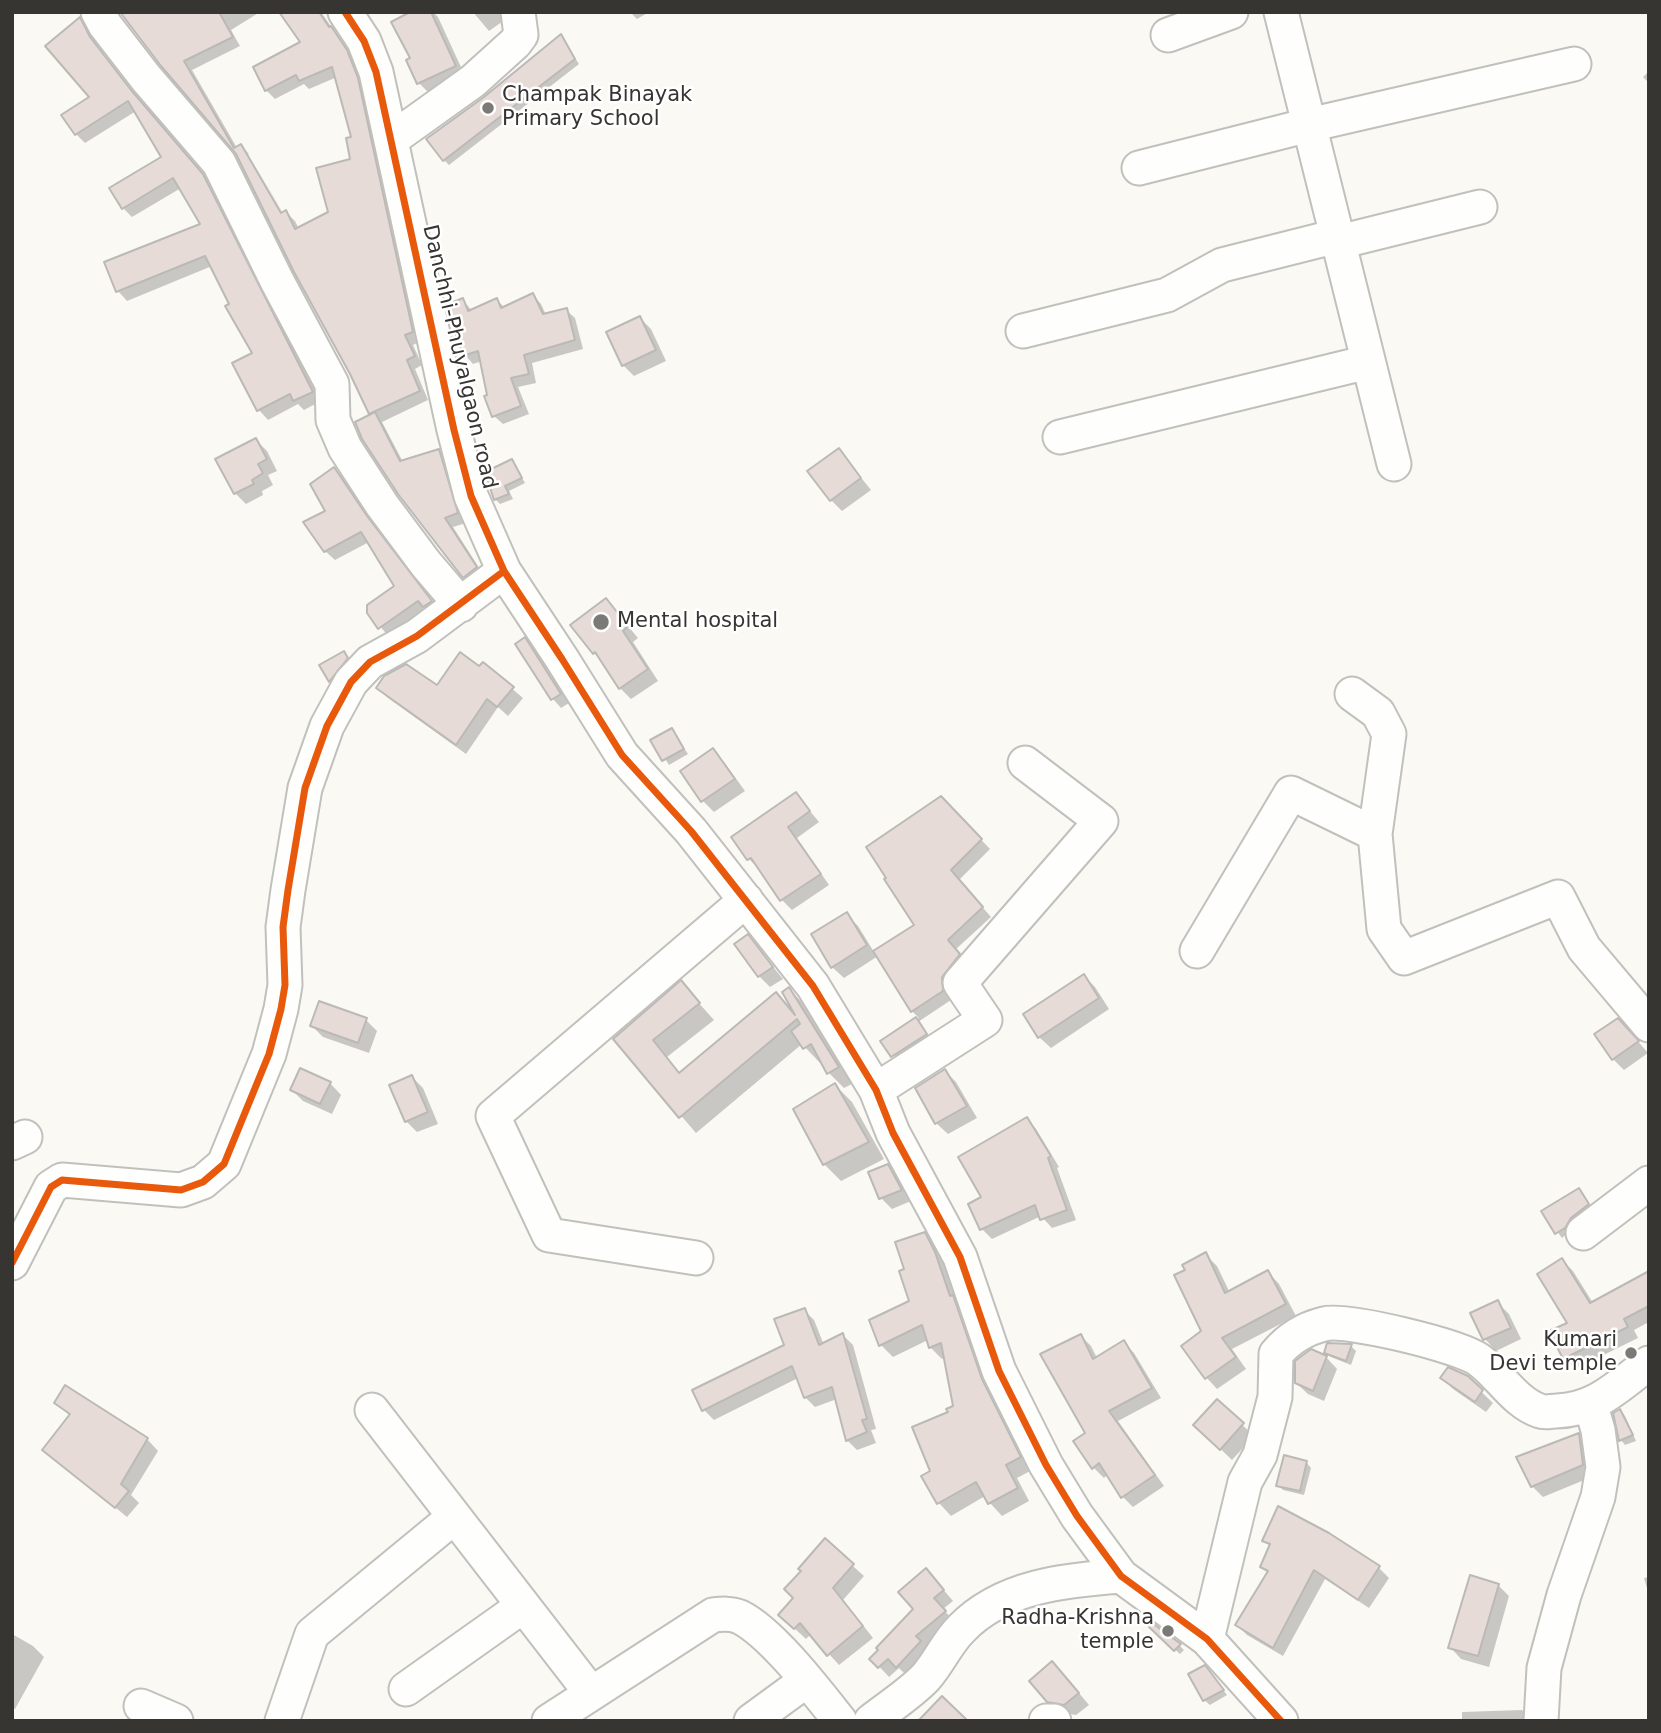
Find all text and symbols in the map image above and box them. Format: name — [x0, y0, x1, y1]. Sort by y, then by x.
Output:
place label: Champak Binayak Primary School — [502, 83, 692, 133]
marker: Champak Binayak Primary School — [480, 100, 496, 116]
street label: Danchhi-Phuyalgaon road — [416, 222, 502, 492]
place label: Mental hospital — [617, 609, 778, 635]
marker: Mental hospital — [591, 612, 611, 632]
place label: Kumari Devi temple — [1489, 1328, 1617, 1378]
marker: Kumari Devi temple — [1623, 1345, 1639, 1361]
place label: Radha-Krishna temple — [1001, 1606, 1154, 1656]
marker: Radha-Krishna temple — [1160, 1623, 1176, 1639]

